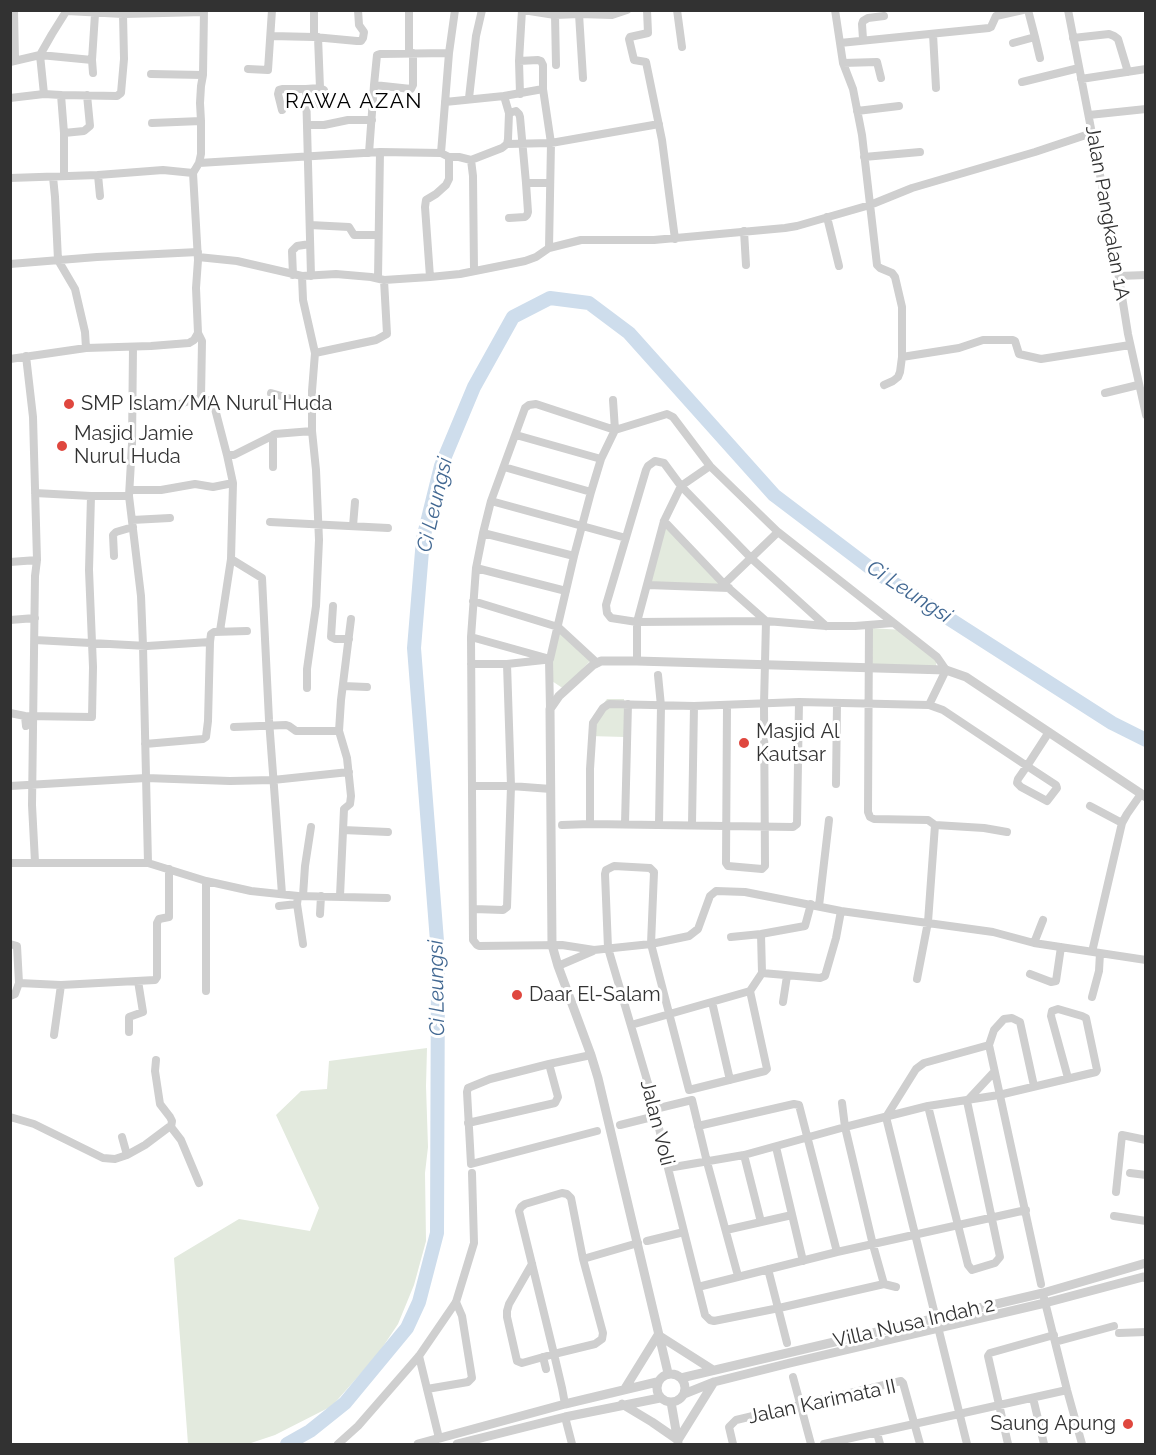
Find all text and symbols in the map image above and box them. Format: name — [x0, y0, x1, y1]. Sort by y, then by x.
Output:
district label: RAWA AZAN — [285, 89, 423, 115]
street label: Jalan Pangkalan 1A — [1080, 124, 1134, 302]
place label: SMP Islam/MA Nurul Huda — [81, 392, 332, 416]
marker: SMP Islam/MA Nurul Huda — [62, 397, 76, 411]
place label: Masjid Jamie Nurul Huda — [74, 422, 193, 469]
marker: Masjid Jamie Nurul Huda — [55, 439, 69, 453]
water label: Ci Leungsi — [412, 455, 458, 555]
water label: Ci Leungsi — [862, 555, 956, 629]
place label: Masjid Al Kautsar — [756, 720, 839, 767]
marker: Masjid Al Kautsar — [737, 736, 751, 750]
water label: Ci Leungsi — [424, 940, 450, 1036]
place label: Daar El-Salam — [529, 983, 661, 1007]
marker: Daar El-Salam — [510, 988, 524, 1002]
street label: Jalan Voli — [635, 1078, 679, 1168]
street label: Villa Nusa Indah 2 — [831, 1293, 997, 1353]
street label: Jalan Karimata II — [746, 1375, 898, 1429]
place label: Saung Apung — [990, 1412, 1116, 1436]
marker: Saung Apung — [1121, 1417, 1135, 1431]

